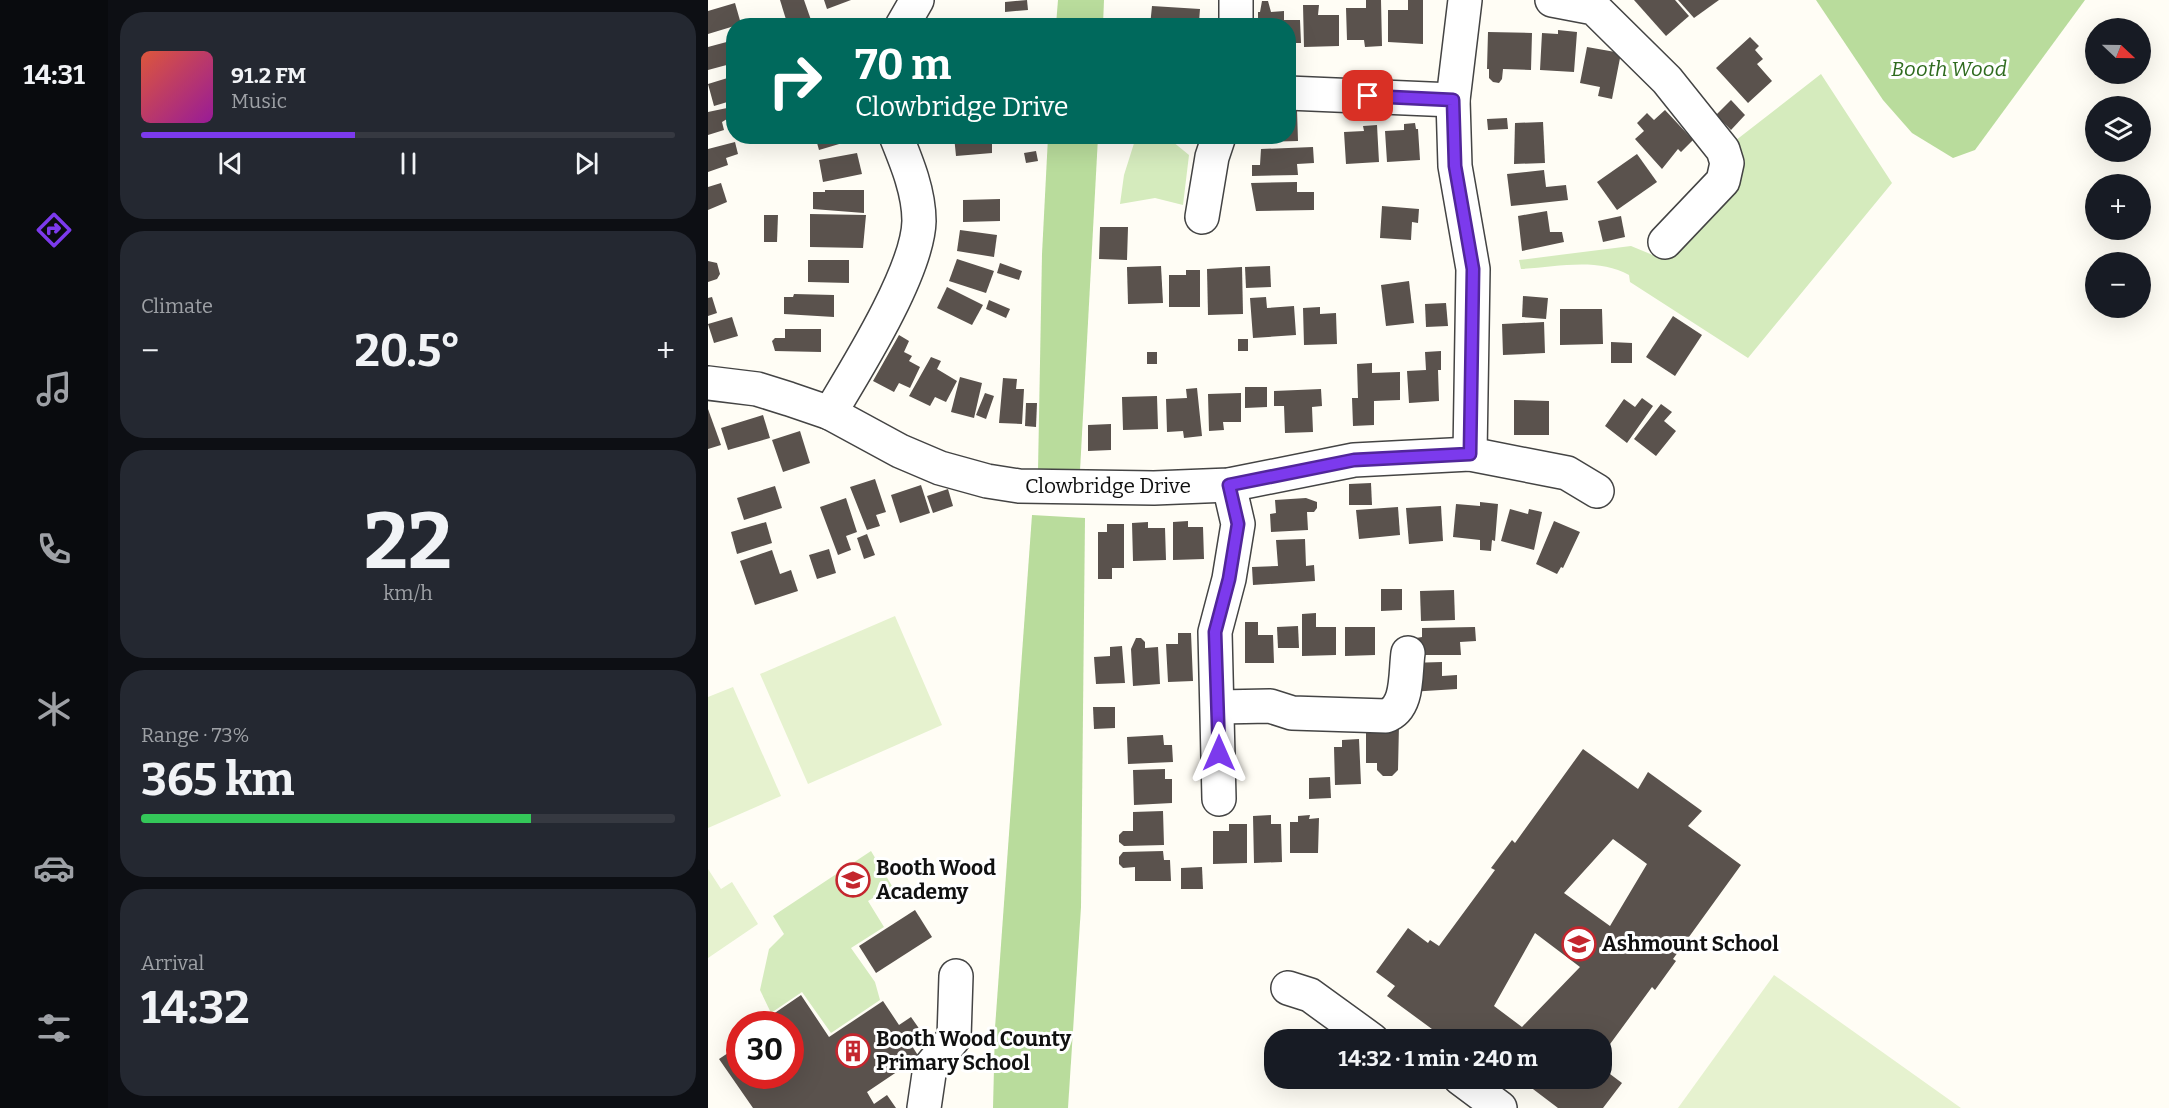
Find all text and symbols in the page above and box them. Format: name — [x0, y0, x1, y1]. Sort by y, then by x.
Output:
north arrow — [2085, 18, 2151, 84]
map controls — [2085, 18, 2151, 318]
text: 70 m — [855, 40, 951, 90]
icon: right — [756, 42, 834, 120]
park label: Booth Wood — [1891, 56, 2007, 82]
text: 14:31 — [23, 59, 85, 91]
text: 91.2 FM — [231, 62, 306, 89]
pin — [1342, 70, 1393, 121]
icon: arrive — [1351, 79, 1384, 112]
text: Music — [231, 89, 287, 113]
text: Clowbridge Drive — [855, 91, 1068, 123]
button: layers — [2085, 96, 2151, 162]
icon: previous — [214, 147, 247, 180]
icon: pause — [392, 147, 425, 180]
icon: next — [570, 147, 603, 180]
button: + — [2085, 174, 2151, 240]
icon: directions — [33, 209, 75, 251]
button: − — [2085, 252, 2151, 318]
text: Climate — [141, 294, 213, 318]
text: 20.5° — [355, 324, 461, 378]
text: − — [141, 331, 159, 371]
text: + — [656, 331, 675, 371]
icon: music — [33, 368, 75, 410]
street label: Clowbridge Drive — [1025, 473, 1191, 499]
text: 22 — [364, 495, 452, 589]
icon: phone — [33, 528, 75, 570]
text: km/h — [383, 581, 433, 605]
icon: climate — [33, 688, 75, 730]
position arrow — [1187, 721, 1251, 785]
text: Range · 73% — [141, 723, 249, 747]
text: 365 km — [141, 753, 295, 807]
icon: car — [33, 847, 75, 889]
place label: Booth Wood Academy — [876, 855, 996, 905]
school or university icon: Booth Wood Academy — [835, 862, 871, 898]
school or university icon: Ashmount School — [1561, 926, 1597, 962]
place label: Ashmount School — [1602, 931, 1779, 957]
text: Arrival — [141, 951, 204, 975]
text: 14:32 — [141, 981, 250, 1035]
icon: filters — [33, 1007, 75, 1049]
speed limit sign: 30 — [726, 1011, 804, 1089]
place label: Booth Wood County Primary School — [876, 1026, 1072, 1076]
building icon: Booth Wood County Primary School — [835, 1033, 871, 1069]
text: 14:32 · 1 min · 240 m — [1338, 1045, 1538, 1072]

